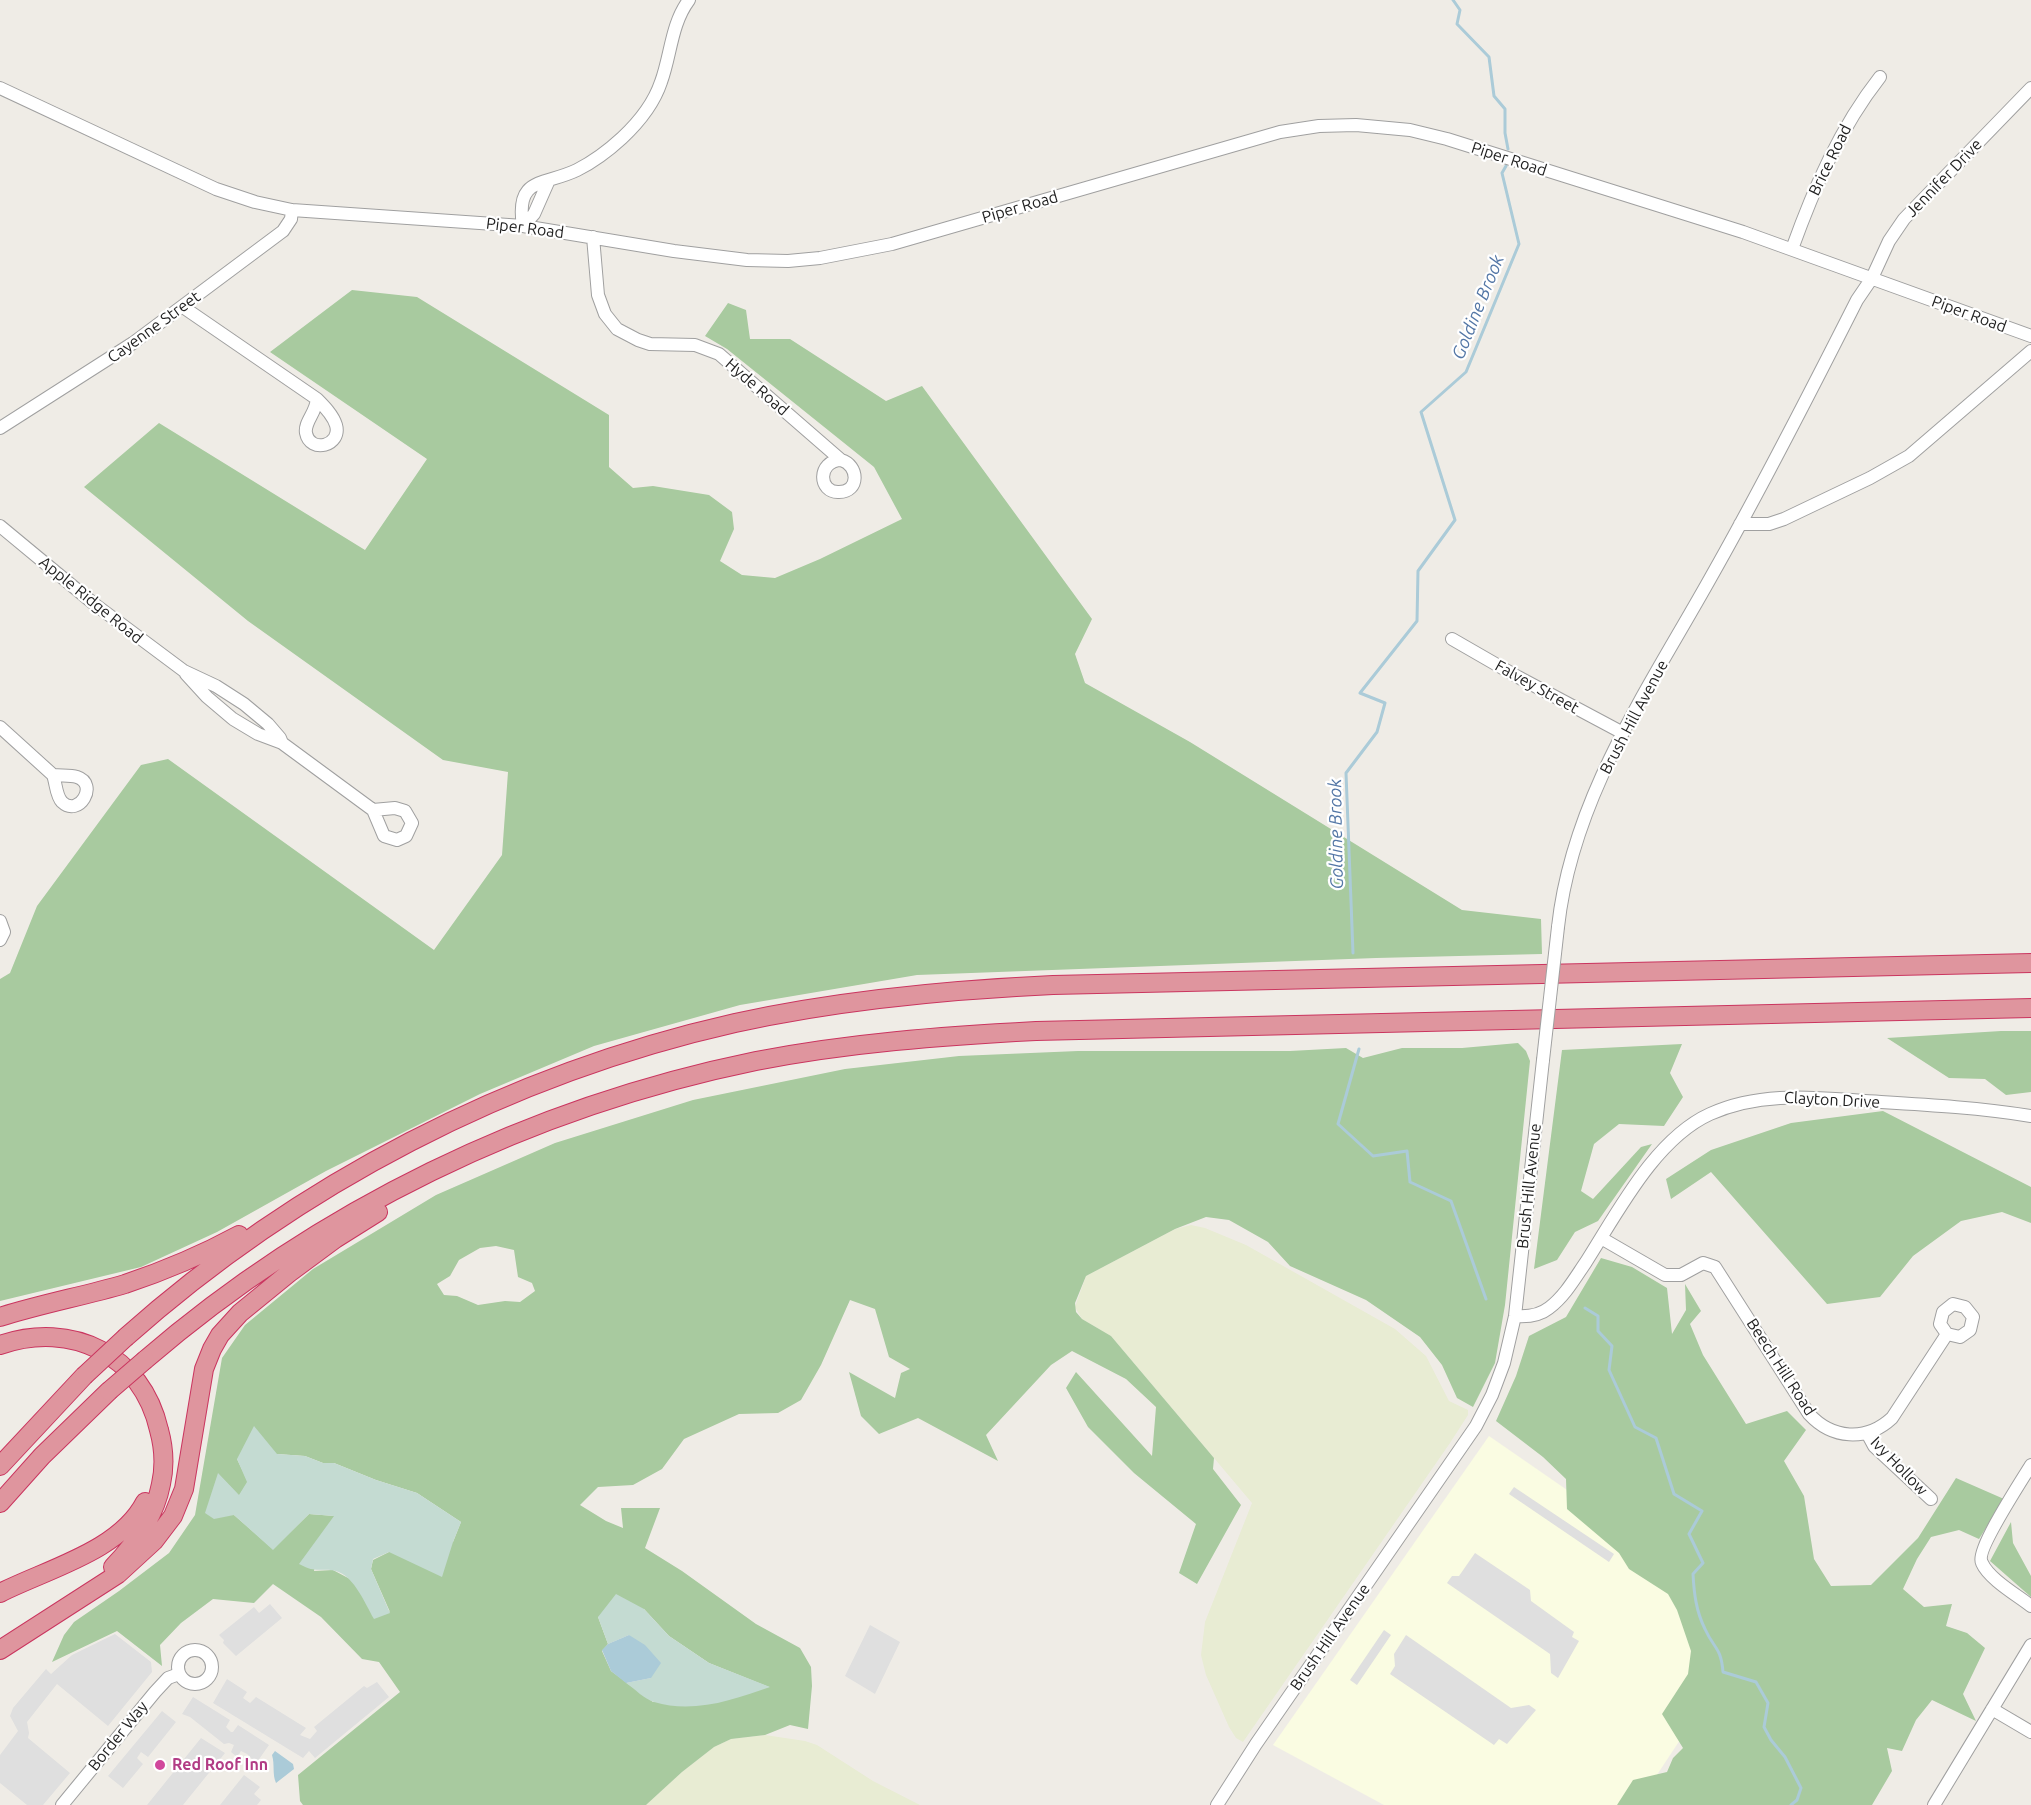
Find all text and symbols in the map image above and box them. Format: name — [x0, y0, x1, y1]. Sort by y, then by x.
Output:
street label: Brice Road — [1805, 121, 1855, 199]
street label: Jennifer Drive — [1902, 135, 1986, 221]
street label: Piper Road — [1469, 138, 1549, 180]
street label: Piper Road — [980, 187, 1060, 227]
street label: Piper Road — [485, 214, 565, 242]
water label: Goldine Brook — [1447, 252, 1509, 362]
street label: Cayenne Street — [104, 287, 204, 367]
street label: Piper Road — [1929, 292, 2009, 336]
street label: Hyde Road — [721, 354, 793, 420]
street label: Apple Ridge Road — [35, 552, 147, 648]
street label: Falvey Street — [1492, 656, 1582, 718]
street label: Brush Hill Avenue — [1596, 657, 1672, 777]
water label: Goldine Brook — [1324, 778, 1348, 890]
street label: Clayton Drive — [1783, 1088, 1881, 1112]
street label: Brush Hill Avenue — [1513, 1122, 1545, 1250]
street label: Beech Hill Road — [1742, 1315, 1820, 1419]
street label: Ivy Hollow — [1866, 1433, 1932, 1499]
street label: Brush Hill Avenue — [1286, 1580, 1374, 1694]
street label: Border Way — [84, 1697, 152, 1775]
place label: Red Roof Inn — [172, 1755, 268, 1775]
marker: Red Roof Inn — [153, 1758, 167, 1772]

